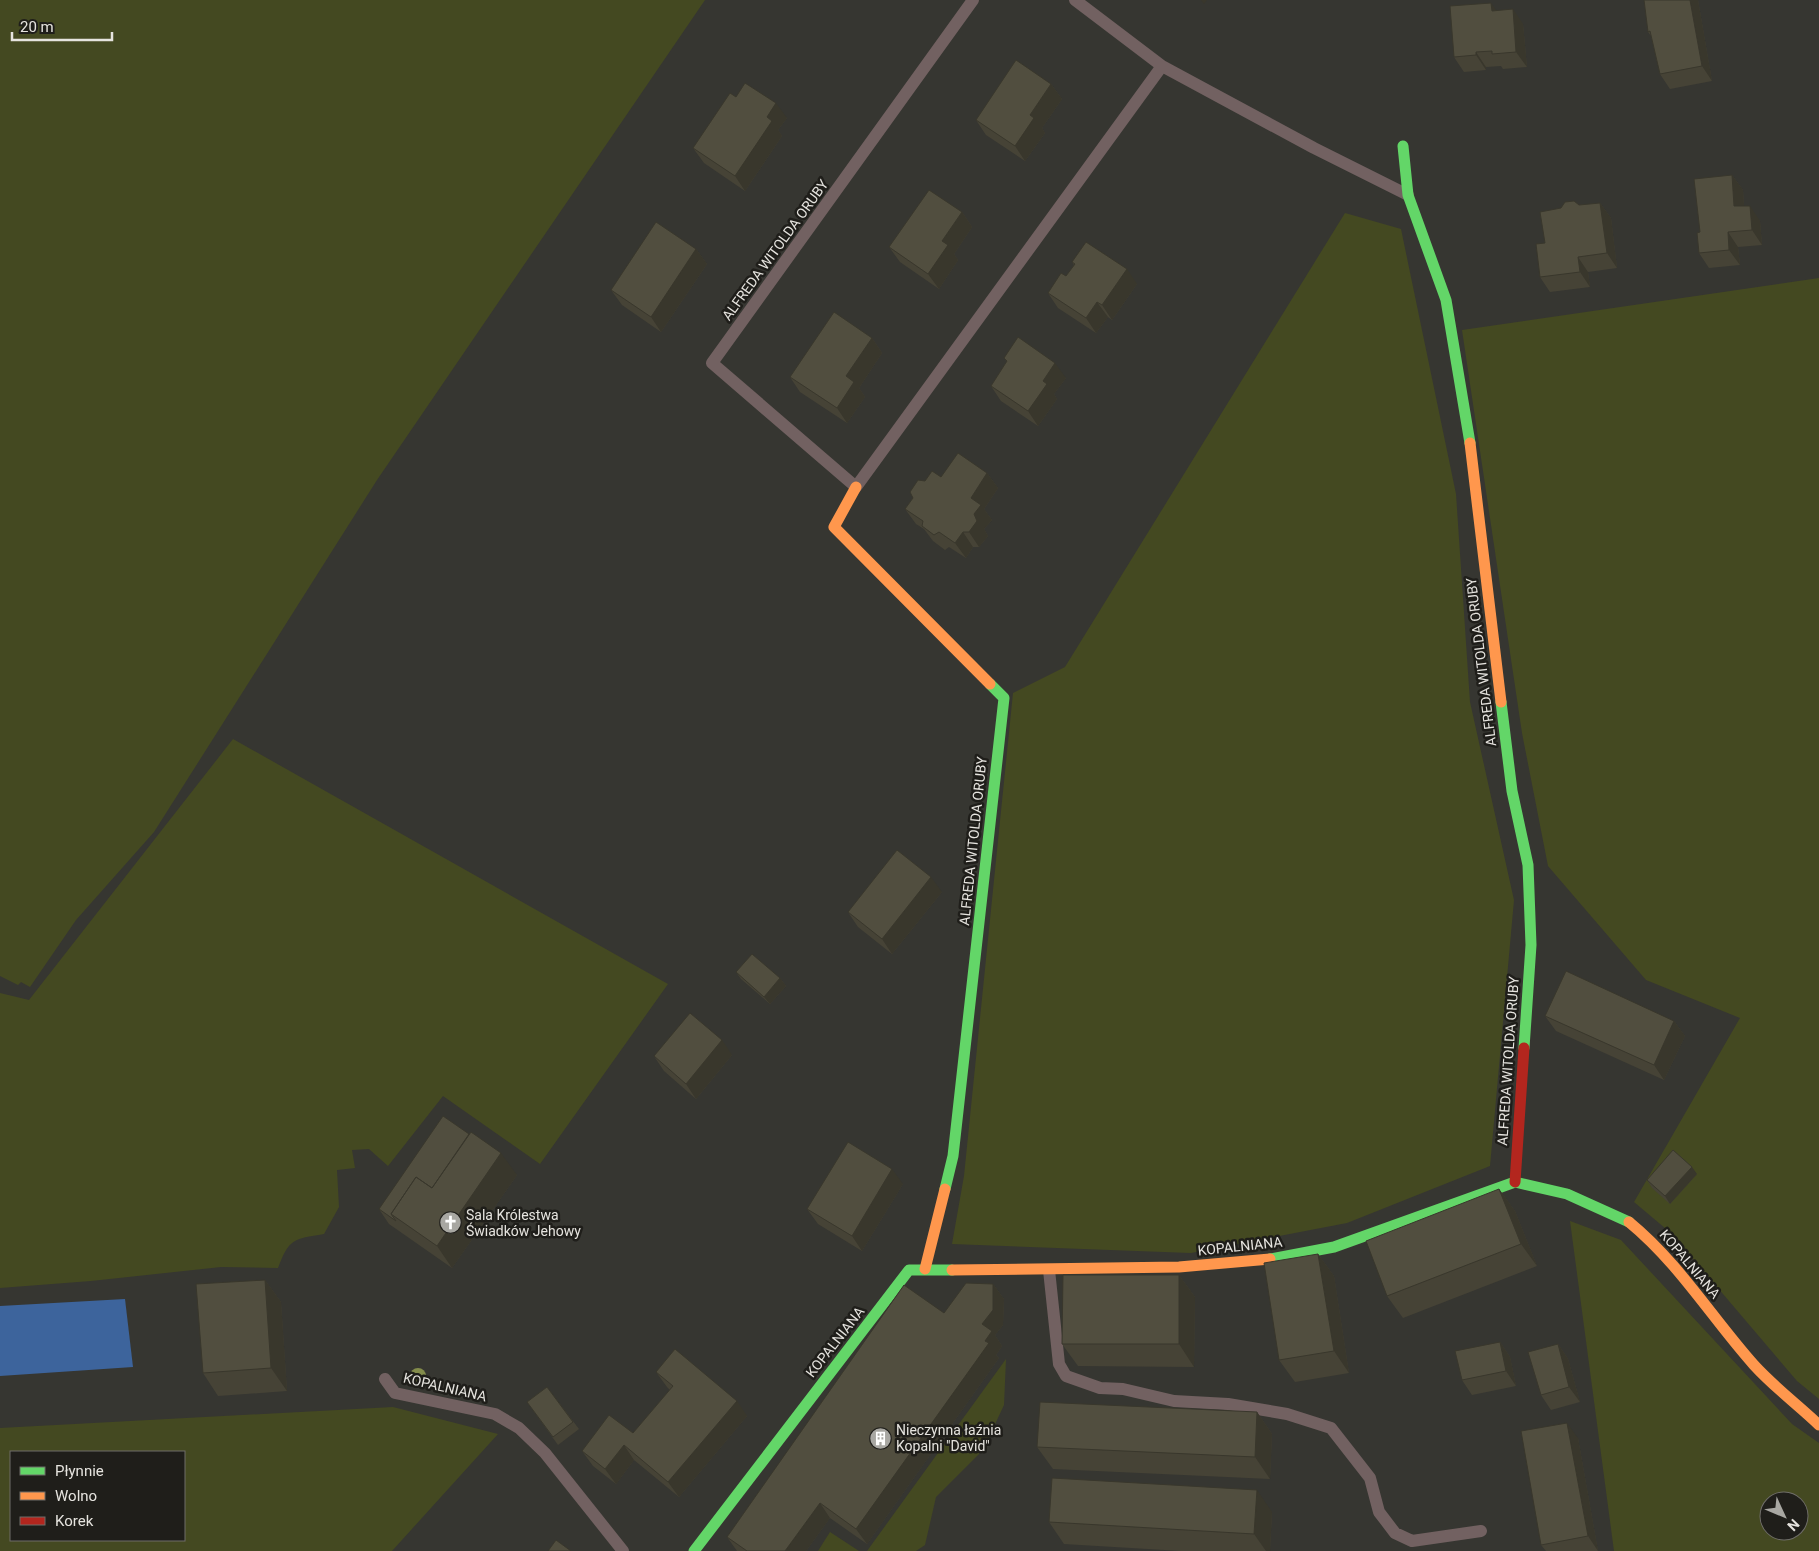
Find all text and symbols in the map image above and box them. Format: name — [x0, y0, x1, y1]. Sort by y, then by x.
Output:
scale bar — [12, 10, 112, 42]
text: 20 m — [20, 18, 54, 36]
street label: ALFREDA WITOLDA ORUBY — [719, 176, 832, 323]
street label: ALFREDA WITOLDA ORUBY — [1463, 576, 1499, 747]
street label: ALFREDA WITOLDA ORUBY — [956, 755, 990, 926]
street label: ALFREDA WITOLDA ORUBY — [1494, 975, 1522, 1146]
place label: Sala Królestwa Świadków Jehowy — [466, 1207, 581, 1239]
church icon: Sala Królestwa Świadków Jehowy — [438, 1211, 462, 1235]
street label: KOPALNIANA — [1657, 1226, 1723, 1302]
street label: KOPALNIANA — [1197, 1234, 1283, 1258]
street label: KOPALNIANA — [803, 1304, 867, 1380]
street label: KOPALNIANA — [402, 1370, 488, 1404]
place label: Nieczynna łaźnia Kopalni "David" — [896, 1422, 1001, 1454]
building icon: Nieczynna łaźnia Kopalni "David" — [868, 1426, 892, 1450]
legend — [10, 1451, 185, 1541]
text: Płynnie — [55, 1462, 104, 1480]
text: Wolno — [55, 1487, 97, 1505]
north arrow — [1759, 1491, 1809, 1541]
text: Korek — [55, 1512, 94, 1530]
text: N — [1784, 1516, 1803, 1534]

